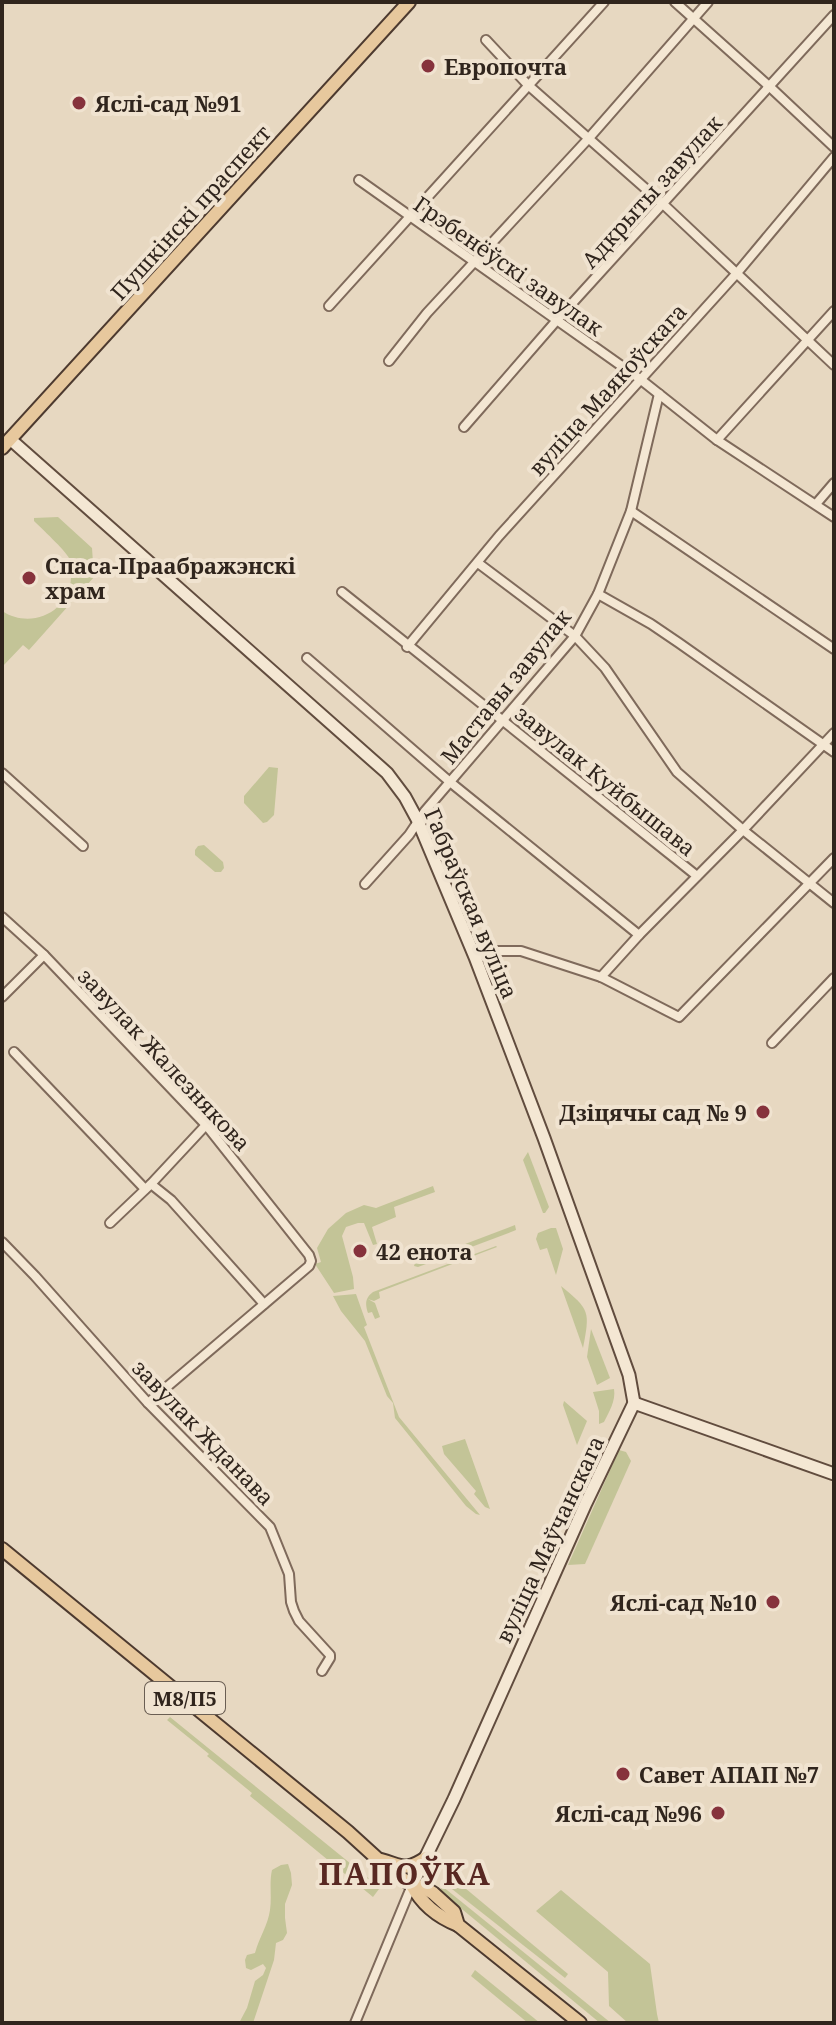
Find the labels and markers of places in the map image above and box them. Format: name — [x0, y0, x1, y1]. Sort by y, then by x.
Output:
place label: Европочта — [444, 51, 567, 81]
marker: Европочта — [419, 57, 437, 75]
place label: Яслі-сад №91 — [94, 88, 242, 118]
marker: Яслі-сад №91 — [70, 94, 88, 112]
place label: Спаса-Праабражэнскі храм — [45, 550, 296, 605]
marker: Спаса-Праабражэнскі храм — [20, 569, 38, 587]
place label: Дзіцячы сад № 9 — [559, 1097, 747, 1127]
marker: Дзіцячы сад № 9 — [754, 1103, 772, 1121]
place label: 42 енота — [376, 1236, 472, 1266]
marker: 42 енота — [351, 1242, 369, 1260]
place label: Яслі-сад №10 — [609, 1587, 757, 1617]
marker: Яслі-сад №10 — [764, 1593, 782, 1611]
place label: Савет АПАП №7 — [639, 1759, 819, 1789]
marker: Савет АПАП №7 — [614, 1765, 632, 1783]
place label: Яслі-сад №96 — [554, 1798, 702, 1828]
marker: Яслі-сад №96 — [709, 1804, 727, 1822]

